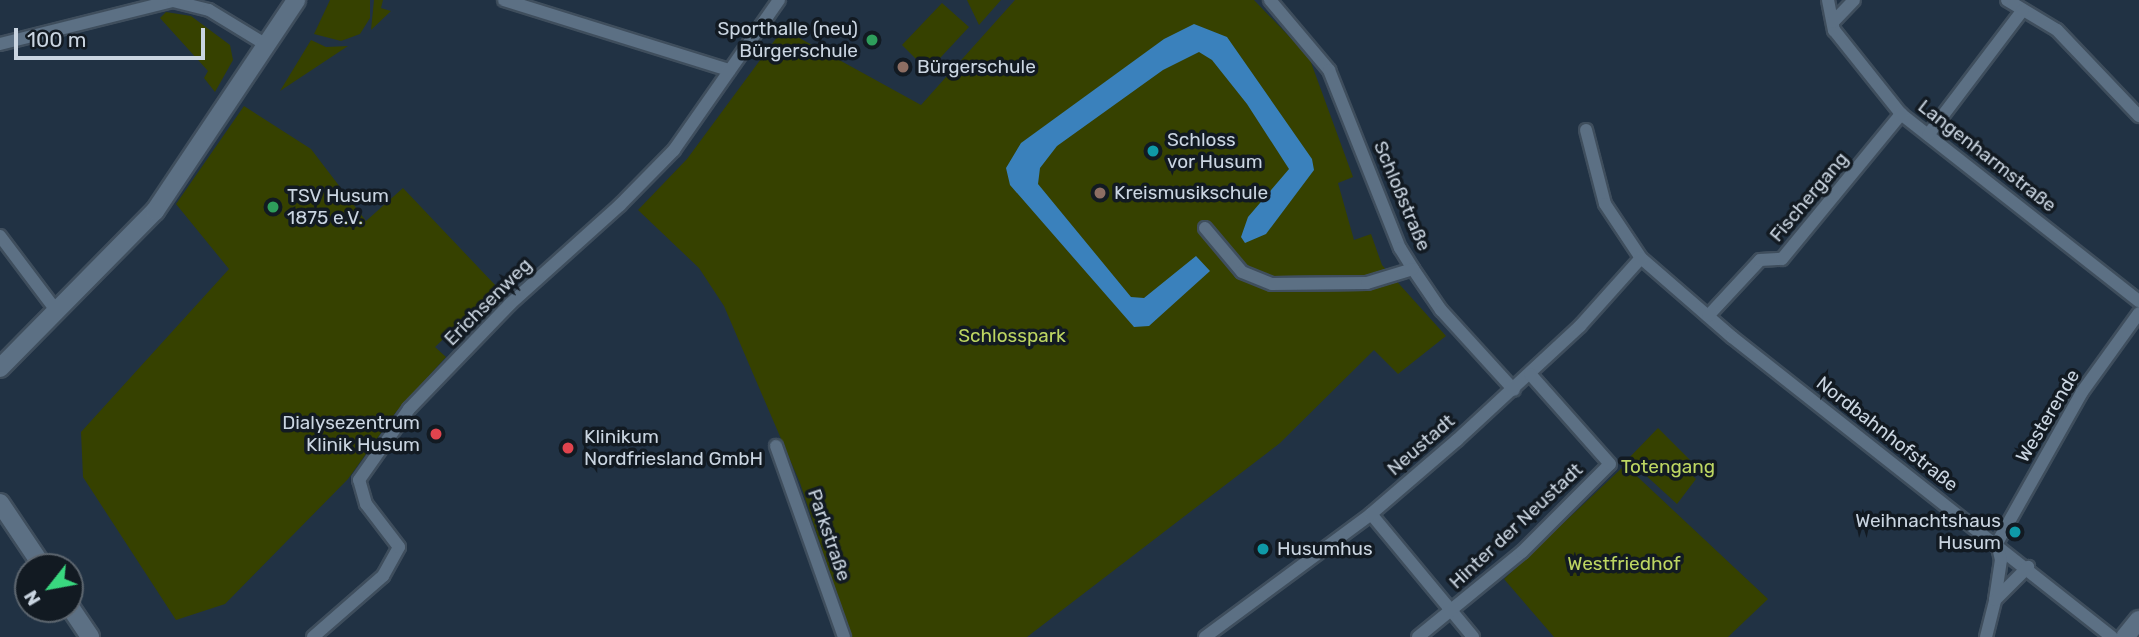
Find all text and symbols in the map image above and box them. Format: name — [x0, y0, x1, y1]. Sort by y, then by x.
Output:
scale bar — [18, 14, 208, 58]
place label: Sporthalle (neu) Bürgerschule — [718, 18, 858, 62]
text: 100 m — [27, 27, 86, 52]
marker: Sporthalle (neu) Bürgerschule — [864, 32, 880, 48]
place label: Bürgerschule — [917, 56, 1036, 78]
marker: Bürgerschule — [895, 59, 911, 75]
street label: Langenharmstraße — [1913, 95, 2061, 217]
place label: Schloss vor Husum — [1167, 129, 1263, 173]
street label: Schloßstraße — [1369, 138, 1435, 254]
marker: Schloss vor Husum — [1145, 143, 1161, 159]
street label: Fischergang — [1765, 148, 1853, 246]
place label: Kreismusikschule — [1114, 182, 1268, 204]
place label: TSV Husum 1875 e.V. — [287, 185, 389, 229]
marker: Kreismusikschule — [1092, 185, 1108, 201]
marker: TSV Husum 1875 e.V. — [265, 199, 281, 215]
street label: Erichsenweg — [440, 254, 536, 350]
park label: Schlosspark — [958, 325, 1066, 347]
street label: Westerende — [2011, 365, 2085, 467]
street label: Nordbahnhofstraße — [1812, 372, 1962, 496]
street label: Neustadt — [1383, 410, 1459, 480]
place label: Dialysezentrum Klinik Husum — [282, 412, 420, 456]
marker: Dialysezentrum Klinik Husum — [426, 424, 446, 444]
place label: Klinikum Nordfriesland GmbH — [584, 426, 763, 470]
marker: Klinikum Nordfriesland GmbH — [558, 438, 578, 458]
park label: Totengang — [1621, 456, 1715, 478]
street label: Hinter der Neustadt — [1444, 458, 1588, 594]
street label: Parkstraße — [803, 486, 855, 584]
place label: Weihnachtshaus Husum — [1855, 510, 2001, 554]
marker: Weihnachtshaus Husum — [2007, 524, 2023, 540]
place label: Husumhus — [1277, 538, 1373, 560]
marker: Husumhus — [1255, 541, 1271, 557]
north arrow — [14, 553, 84, 623]
park label: Westfriedhof — [1567, 553, 1681, 575]
text: N — [19, 586, 46, 610]

